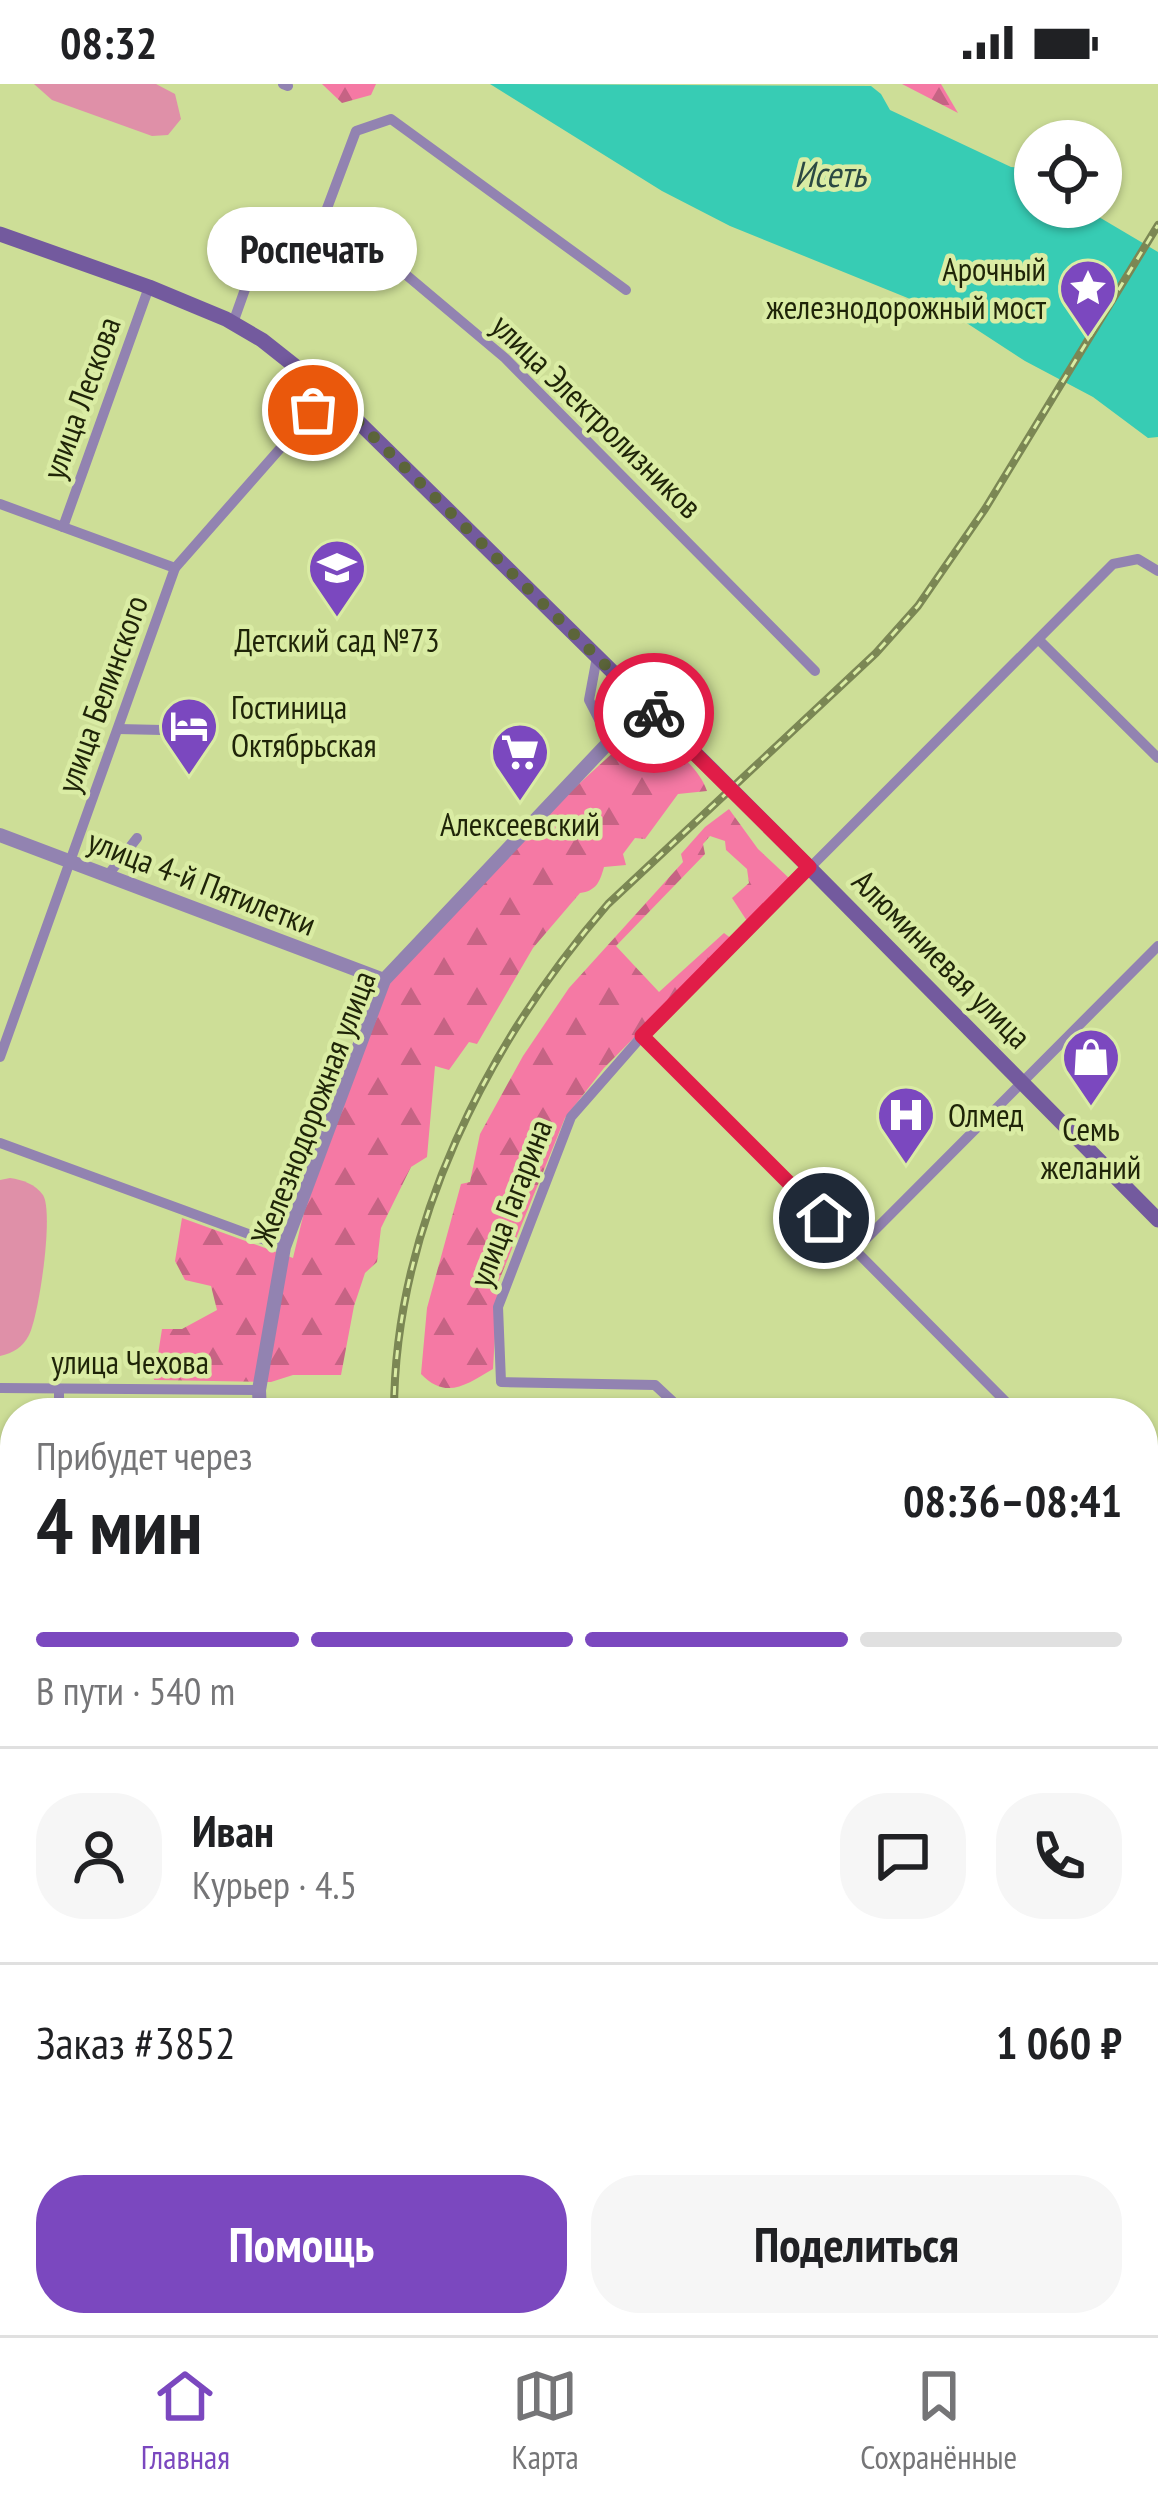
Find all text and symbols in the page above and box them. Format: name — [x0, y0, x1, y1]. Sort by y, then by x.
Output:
text: 08:32 — [60, 13, 157, 71]
map controls — [1014, 120, 1122, 228]
button: locate — [1014, 120, 1122, 228]
water label: Исеть — [794, 150, 867, 197]
callout: Роспечать — [208, 206, 418, 290]
text: Роспечать — [240, 223, 384, 274]
place label: Арочный железнодорожный мост — [766, 247, 1046, 328]
place icon: Арочный железнодорожный мост — [1057, 257, 1119, 339]
street label: улица Электролизников — [483, 304, 712, 527]
street label: улица Лескова — [31, 311, 130, 485]
pin — [262, 359, 364, 461]
icon: bag — [280, 377, 346, 443]
school or university icon: Детский сад №73 — [306, 537, 368, 619]
street label: улица Белинского — [46, 589, 157, 798]
place label: Детский сад №73 — [235, 618, 439, 661]
courier — [594, 653, 714, 773]
icon: bike — [621, 680, 687, 746]
place label: Гостиница Октябрьская — [231, 685, 377, 766]
hotel icon: Гостиница Октябрьская — [158, 695, 220, 777]
supermarket icon: Алексеевский — [489, 721, 551, 803]
place label: Алексеевский — [440, 802, 600, 845]
street label: улица 4-й Пятилетки — [82, 818, 322, 945]
street label: Алюминиевая улица — [844, 860, 1041, 1057]
street label: Железнодорожная улица — [240, 964, 385, 1252]
shop icon: Семь желаний — [1060, 1026, 1122, 1108]
hospital icon: Олмед — [875, 1084, 937, 1166]
place label: Олмед — [948, 1093, 1024, 1136]
place label: Семь желаний — [1041, 1107, 1141, 1188]
street label: улица Гагарина — [458, 1113, 561, 1293]
pin — [773, 1167, 875, 1269]
icon: home — [791, 1185, 857, 1251]
street label: улица Чехова — [51, 1340, 209, 1383]
text: Прибудет через — [36, 1430, 253, 1481]
text: 08:36–08:41 — [903, 1471, 1122, 1529]
text: 4 мин — [36, 1475, 202, 1576]
text: В пути · 540 m — [36, 1665, 235, 1716]
button: person — [36, 1793, 162, 1919]
button: chat — [840, 1793, 966, 1919]
button: phone — [996, 1793, 1122, 1919]
text: Иван — [192, 1801, 274, 1859]
text: Курьер · 4.5 — [192, 1859, 357, 1910]
text: Заказ #3852 — [36, 2013, 236, 2071]
text: 1 060 ₽ — [996, 2013, 1122, 2071]
button: Помощь — [36, 2175, 567, 2313]
button: Поделиться — [591, 2175, 1122, 2313]
tab: Главная — [141, 2363, 230, 2478]
tab: Карта — [511, 2363, 579, 2478]
tab: Сохранённые — [860, 2363, 1017, 2478]

